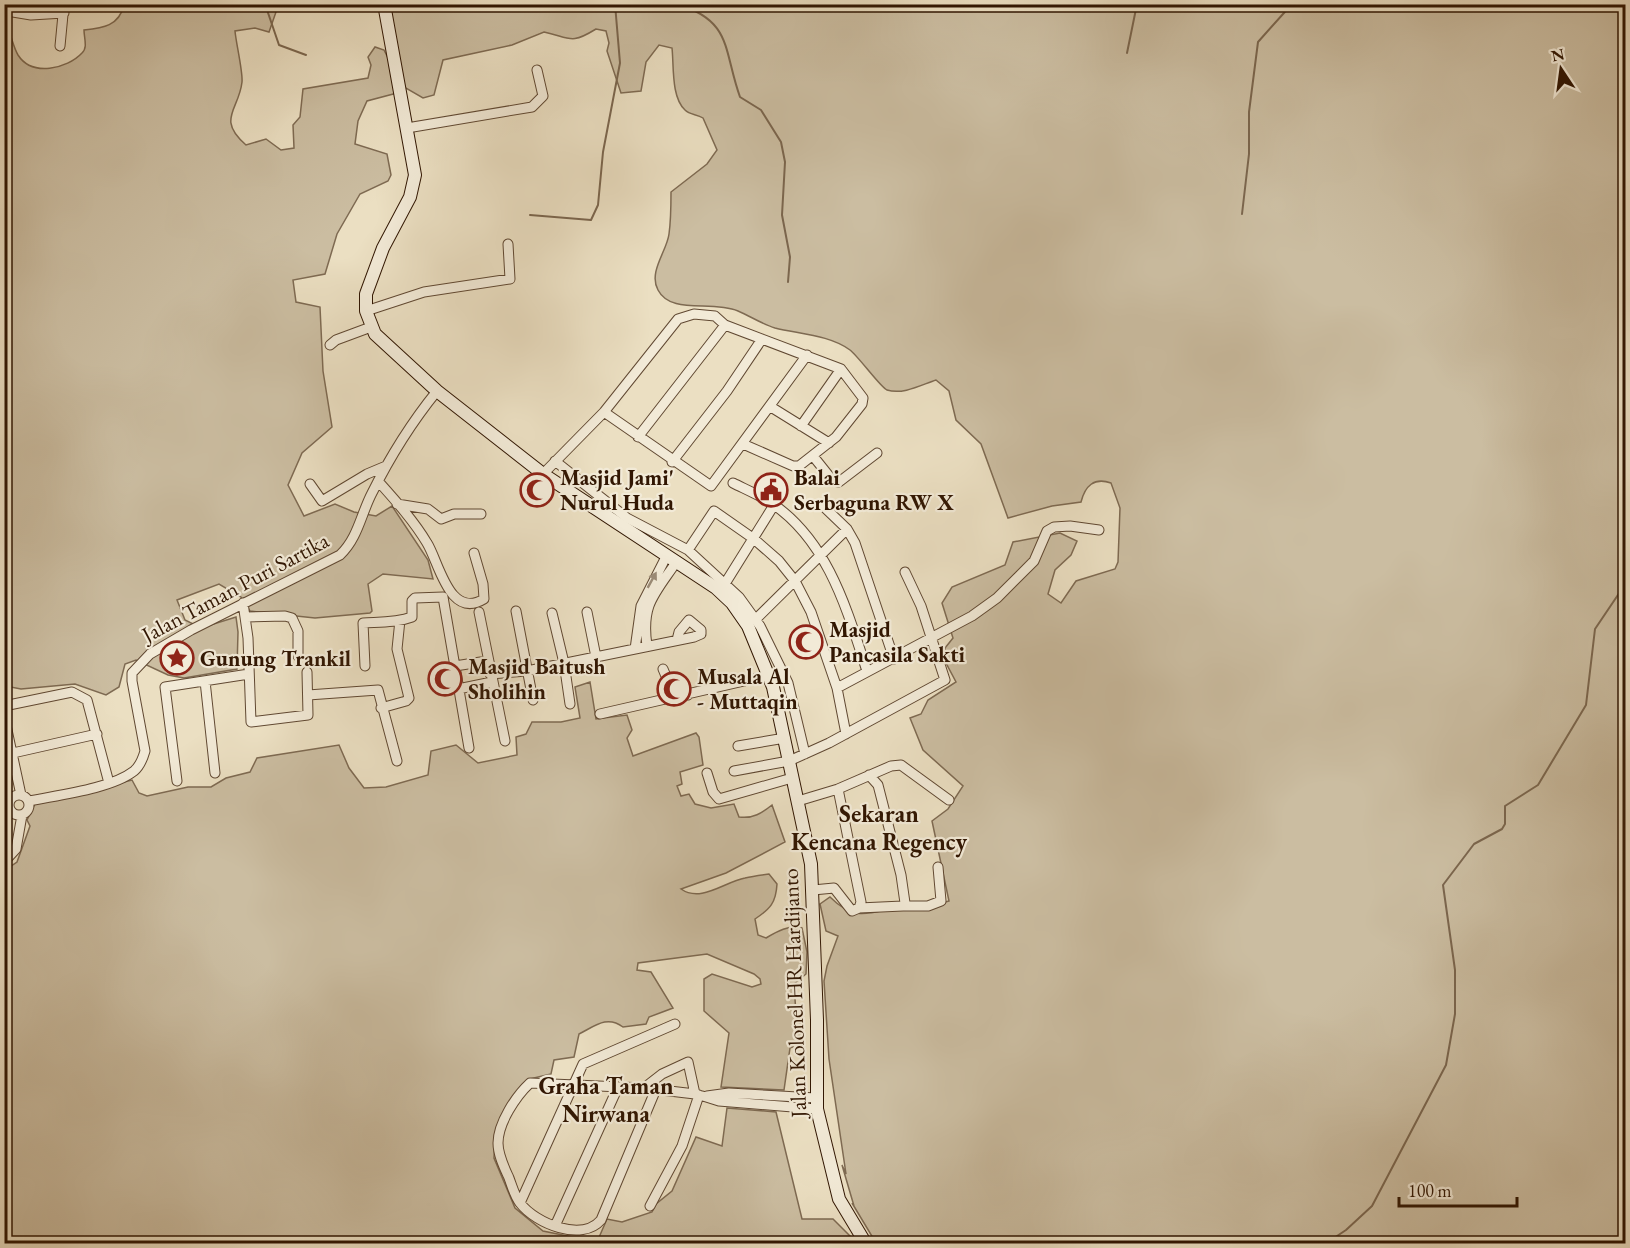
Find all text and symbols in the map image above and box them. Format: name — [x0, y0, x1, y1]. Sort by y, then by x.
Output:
north arrow — [1531, 39, 1591, 99]
text: N — [1549, 43, 1566, 67]
place label: Masjid Jami' Nurul Huda — [560, 463, 674, 517]
place label: Balai Serbaguna RW X — [794, 463, 954, 517]
mosque icon: Masjid Jami' Nurul Huda — [519, 472, 555, 508]
public building icon: Balai Serbaguna RW X — [753, 472, 789, 508]
street label: Jalan Taman Puri Sartika — [135, 526, 334, 650]
one-way arrow — [647, 572, 657, 589]
place label: Masjid Pancasila Sakti — [829, 615, 966, 669]
mosque icon: Masjid Pancasila Sakti — [788, 624, 824, 660]
place icon: Gunung Trankil — [159, 640, 195, 676]
place label: Gunung Trankil — [200, 644, 351, 673]
place label: Masjid Baitush Sholihin — [468, 652, 606, 706]
mosque icon: Masjid Baitush Sholihin — [427, 661, 463, 697]
place label: Musala Al - Muttaqin — [697, 662, 798, 716]
mosque icon: Musala Al - Muttaqin — [656, 671, 692, 707]
district label: Sekaran Kencana Regency — [791, 798, 968, 858]
street label: Jalan Kolonel HR Hardijanto — [776, 868, 813, 1120]
district label: Graha Taman Nirwana — [538, 1070, 674, 1129]
scale bar — [1399, 1170, 1518, 1208]
text: 100 m — [1408, 1179, 1452, 1202]

